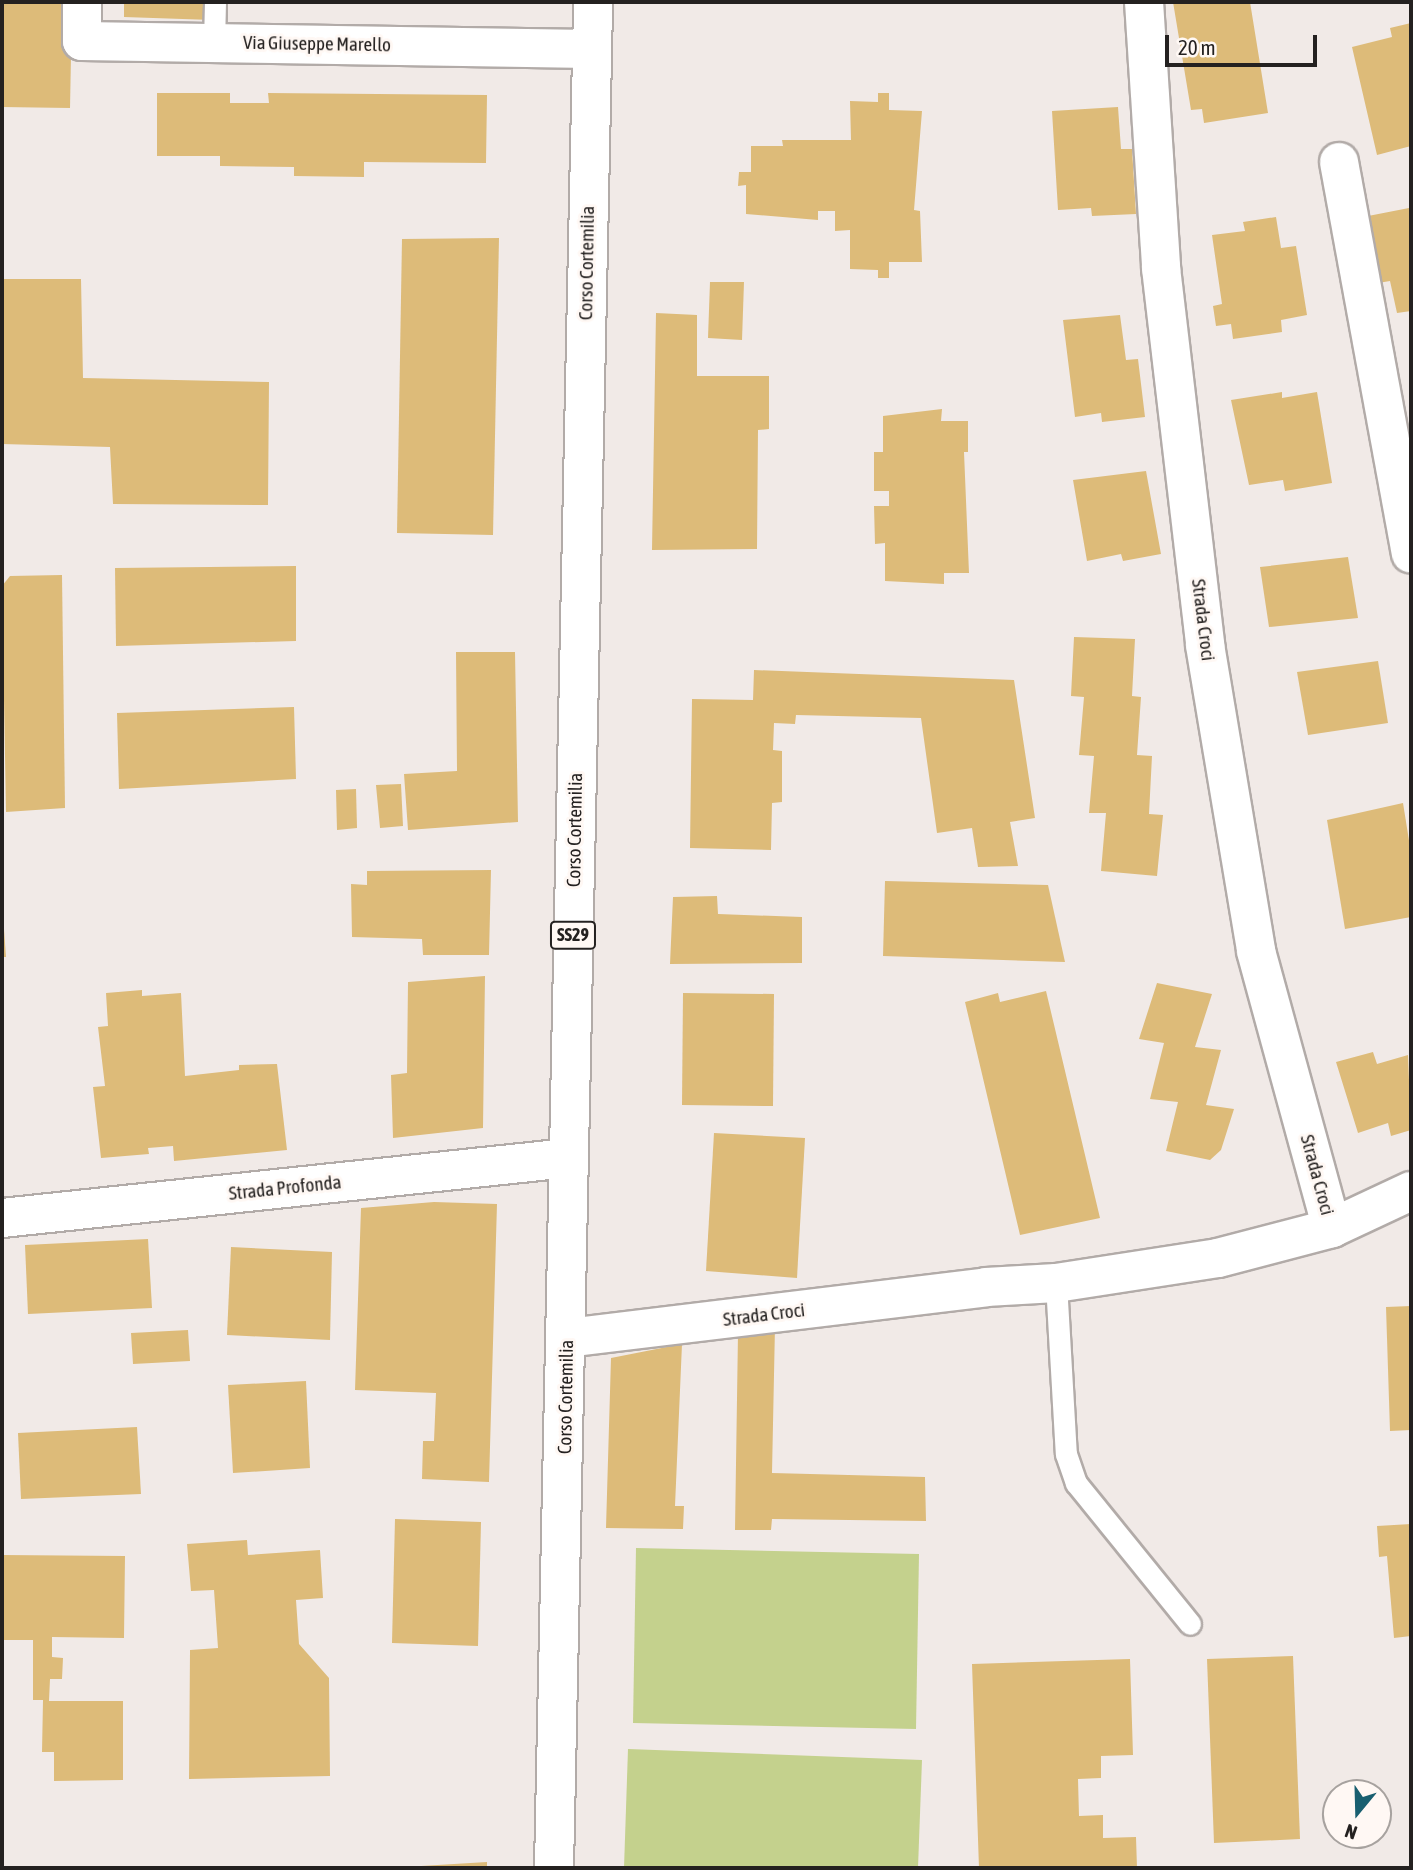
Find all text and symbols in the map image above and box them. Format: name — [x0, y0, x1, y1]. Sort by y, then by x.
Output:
scale bar — [1168, 21, 1320, 65]
street label: Via Giuseppe Marello — [243, 31, 391, 57]
text: 20 m — [1178, 35, 1216, 59]
street label: Corso Cortemilia — [575, 206, 599, 320]
street label: Strada Croci — [1187, 578, 1219, 662]
street label: Corso Cortemilia — [563, 773, 587, 887]
road number: SS29 — [548, 920, 598, 950]
street label: Strada Croci — [1295, 1132, 1339, 1218]
street label: Strada Profonda — [228, 1171, 342, 1205]
street label: Strada Croci — [722, 1299, 806, 1331]
street label: Corso Cortemilia — [554, 1340, 578, 1454]
north arrow — [1322, 1779, 1392, 1849]
text: N — [1342, 1820, 1360, 1844]

